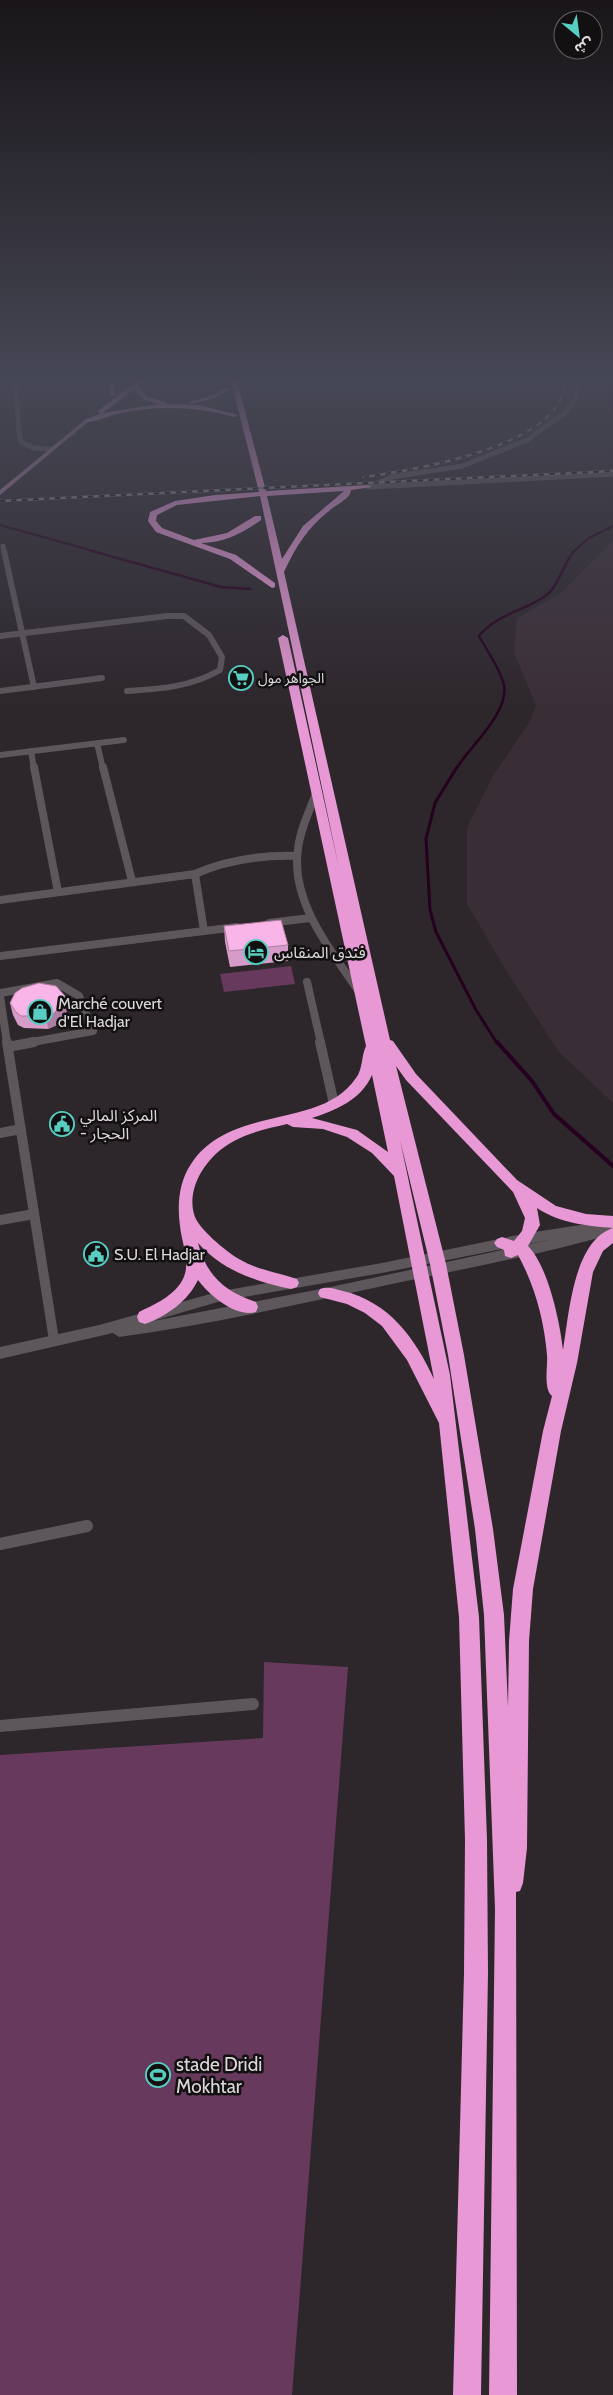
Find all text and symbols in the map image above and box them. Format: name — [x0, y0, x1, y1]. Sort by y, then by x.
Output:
north arrow — [553, 10, 603, 60]
text: ش — [572, 34, 597, 59]
supermarket icon: الجواهر مول — [228, 665, 254, 691]
place label: الجواهر مول — [258, 669, 324, 687]
hotel icon: فندق المنقاس — [243, 939, 269, 965]
place label: فندق المنقاس — [274, 943, 366, 962]
place label: Marché couvert d'El Hadjar — [58, 994, 162, 1031]
shop icon: Marché couvert d'El Hadjar — [27, 999, 53, 1025]
place label: المركز المالي - الحجار — [80, 1106, 157, 1143]
public building icon: المركز المالي - الحجار — [49, 1111, 75, 1137]
public building icon: S.U. El Hadjar — [83, 1241, 109, 1267]
place label: S.U. El Hadjar — [114, 1245, 206, 1264]
place label: stade Dridi Mokhtar — [176, 2053, 262, 2098]
sports icon: stade Dridi Mokhtar — [145, 2062, 171, 2088]

